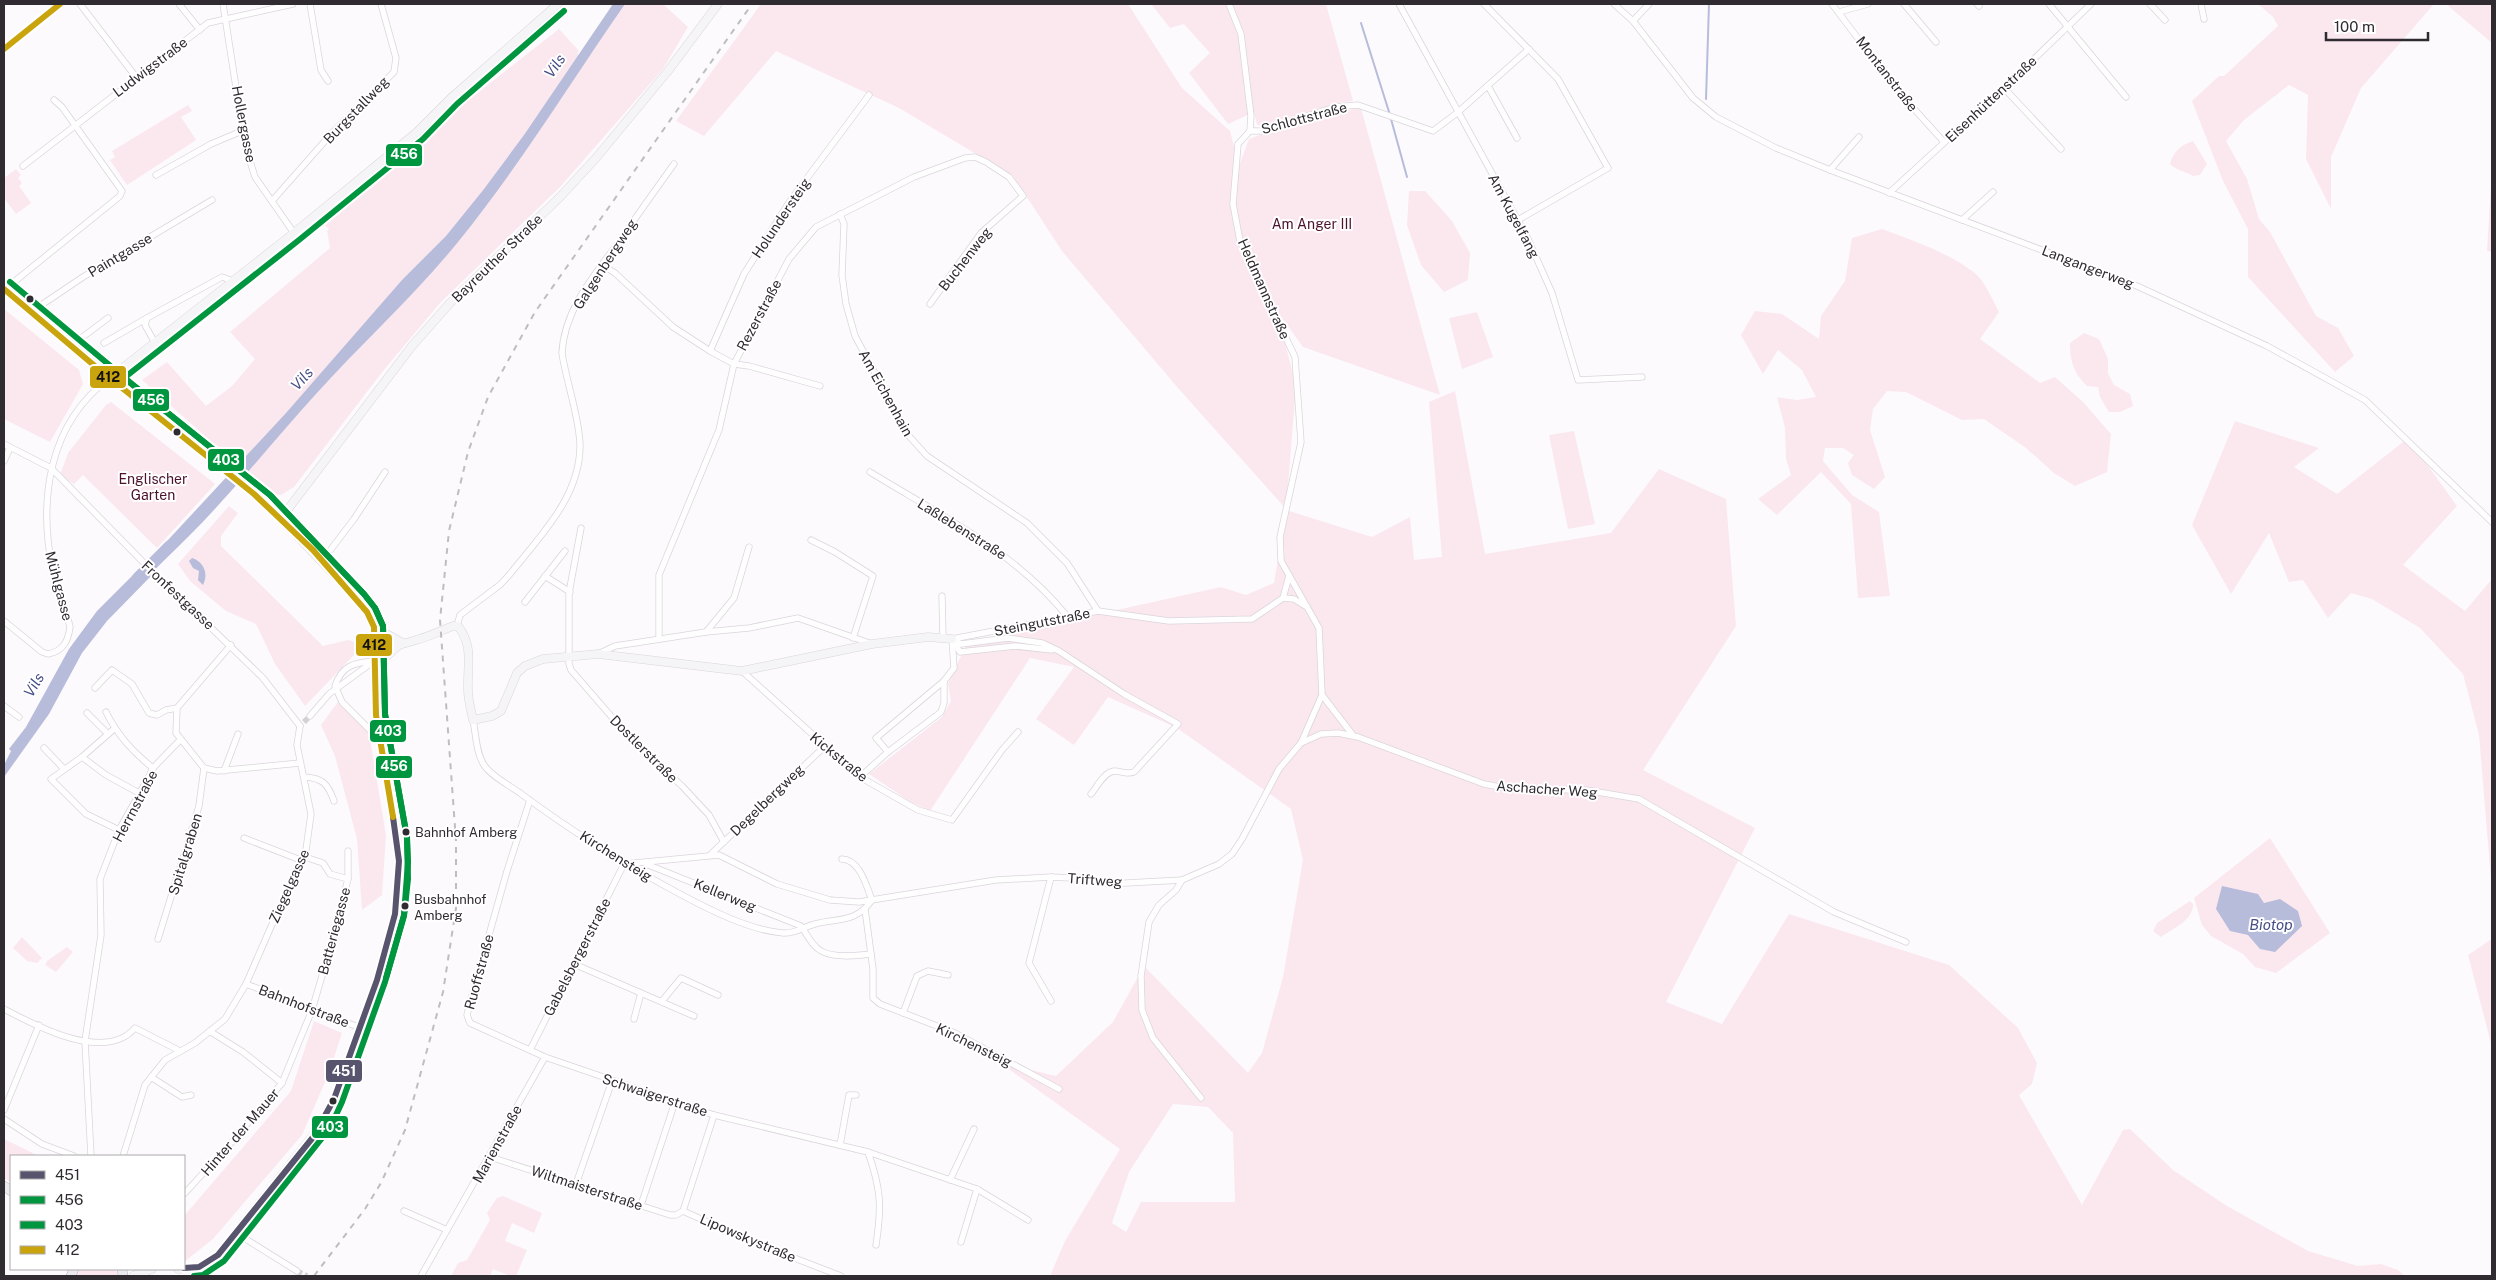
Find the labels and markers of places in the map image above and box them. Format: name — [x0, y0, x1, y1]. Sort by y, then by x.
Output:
unlabelled marker — [25, 294, 35, 304]
unlabelled marker — [172, 427, 182, 437]
place label: Bahnhof Amberg — [415, 825, 517, 840]
marker: Bahnhof Amberg — [401, 827, 411, 837]
place label: Busbahnhof Amberg — [414, 892, 486, 923]
marker: Busbahnhof Amberg — [400, 901, 410, 911]
unlabelled marker — [328, 1096, 338, 1106]

